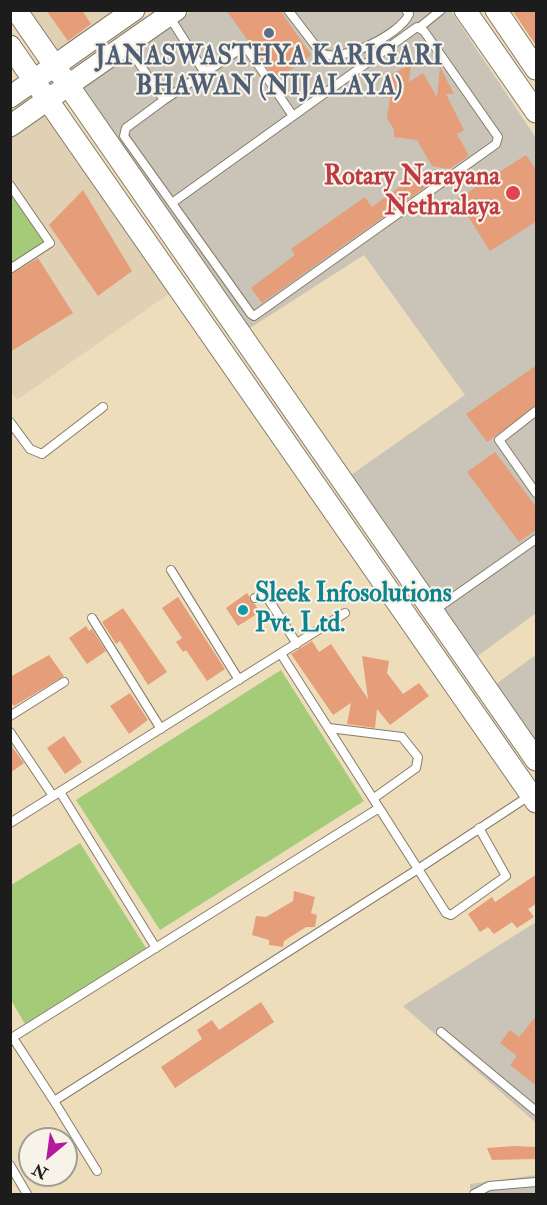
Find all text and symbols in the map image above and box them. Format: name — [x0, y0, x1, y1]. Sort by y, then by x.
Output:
marker: JANASWASTHYA KARIGARI BHAWAN (NIJALAYA) — [262, 26, 276, 40]
place label: JANASWASTHYA KARIGARI BHAWAN (NIJALAYA) — [95, 42, 443, 104]
place label: Rotary Narayana Nethralaya — [324, 162, 500, 224]
marker: Rotary Narayana Nethralaya — [504, 184, 522, 202]
place label: Sleek Infosolutions Pvt. Ltd. — [255, 579, 452, 640]
marker: Sleek Infosolutions Pvt. Ltd. — [236, 603, 250, 617]
north arrow — [18, 1127, 78, 1187]
text: N — [29, 1159, 51, 1183]

